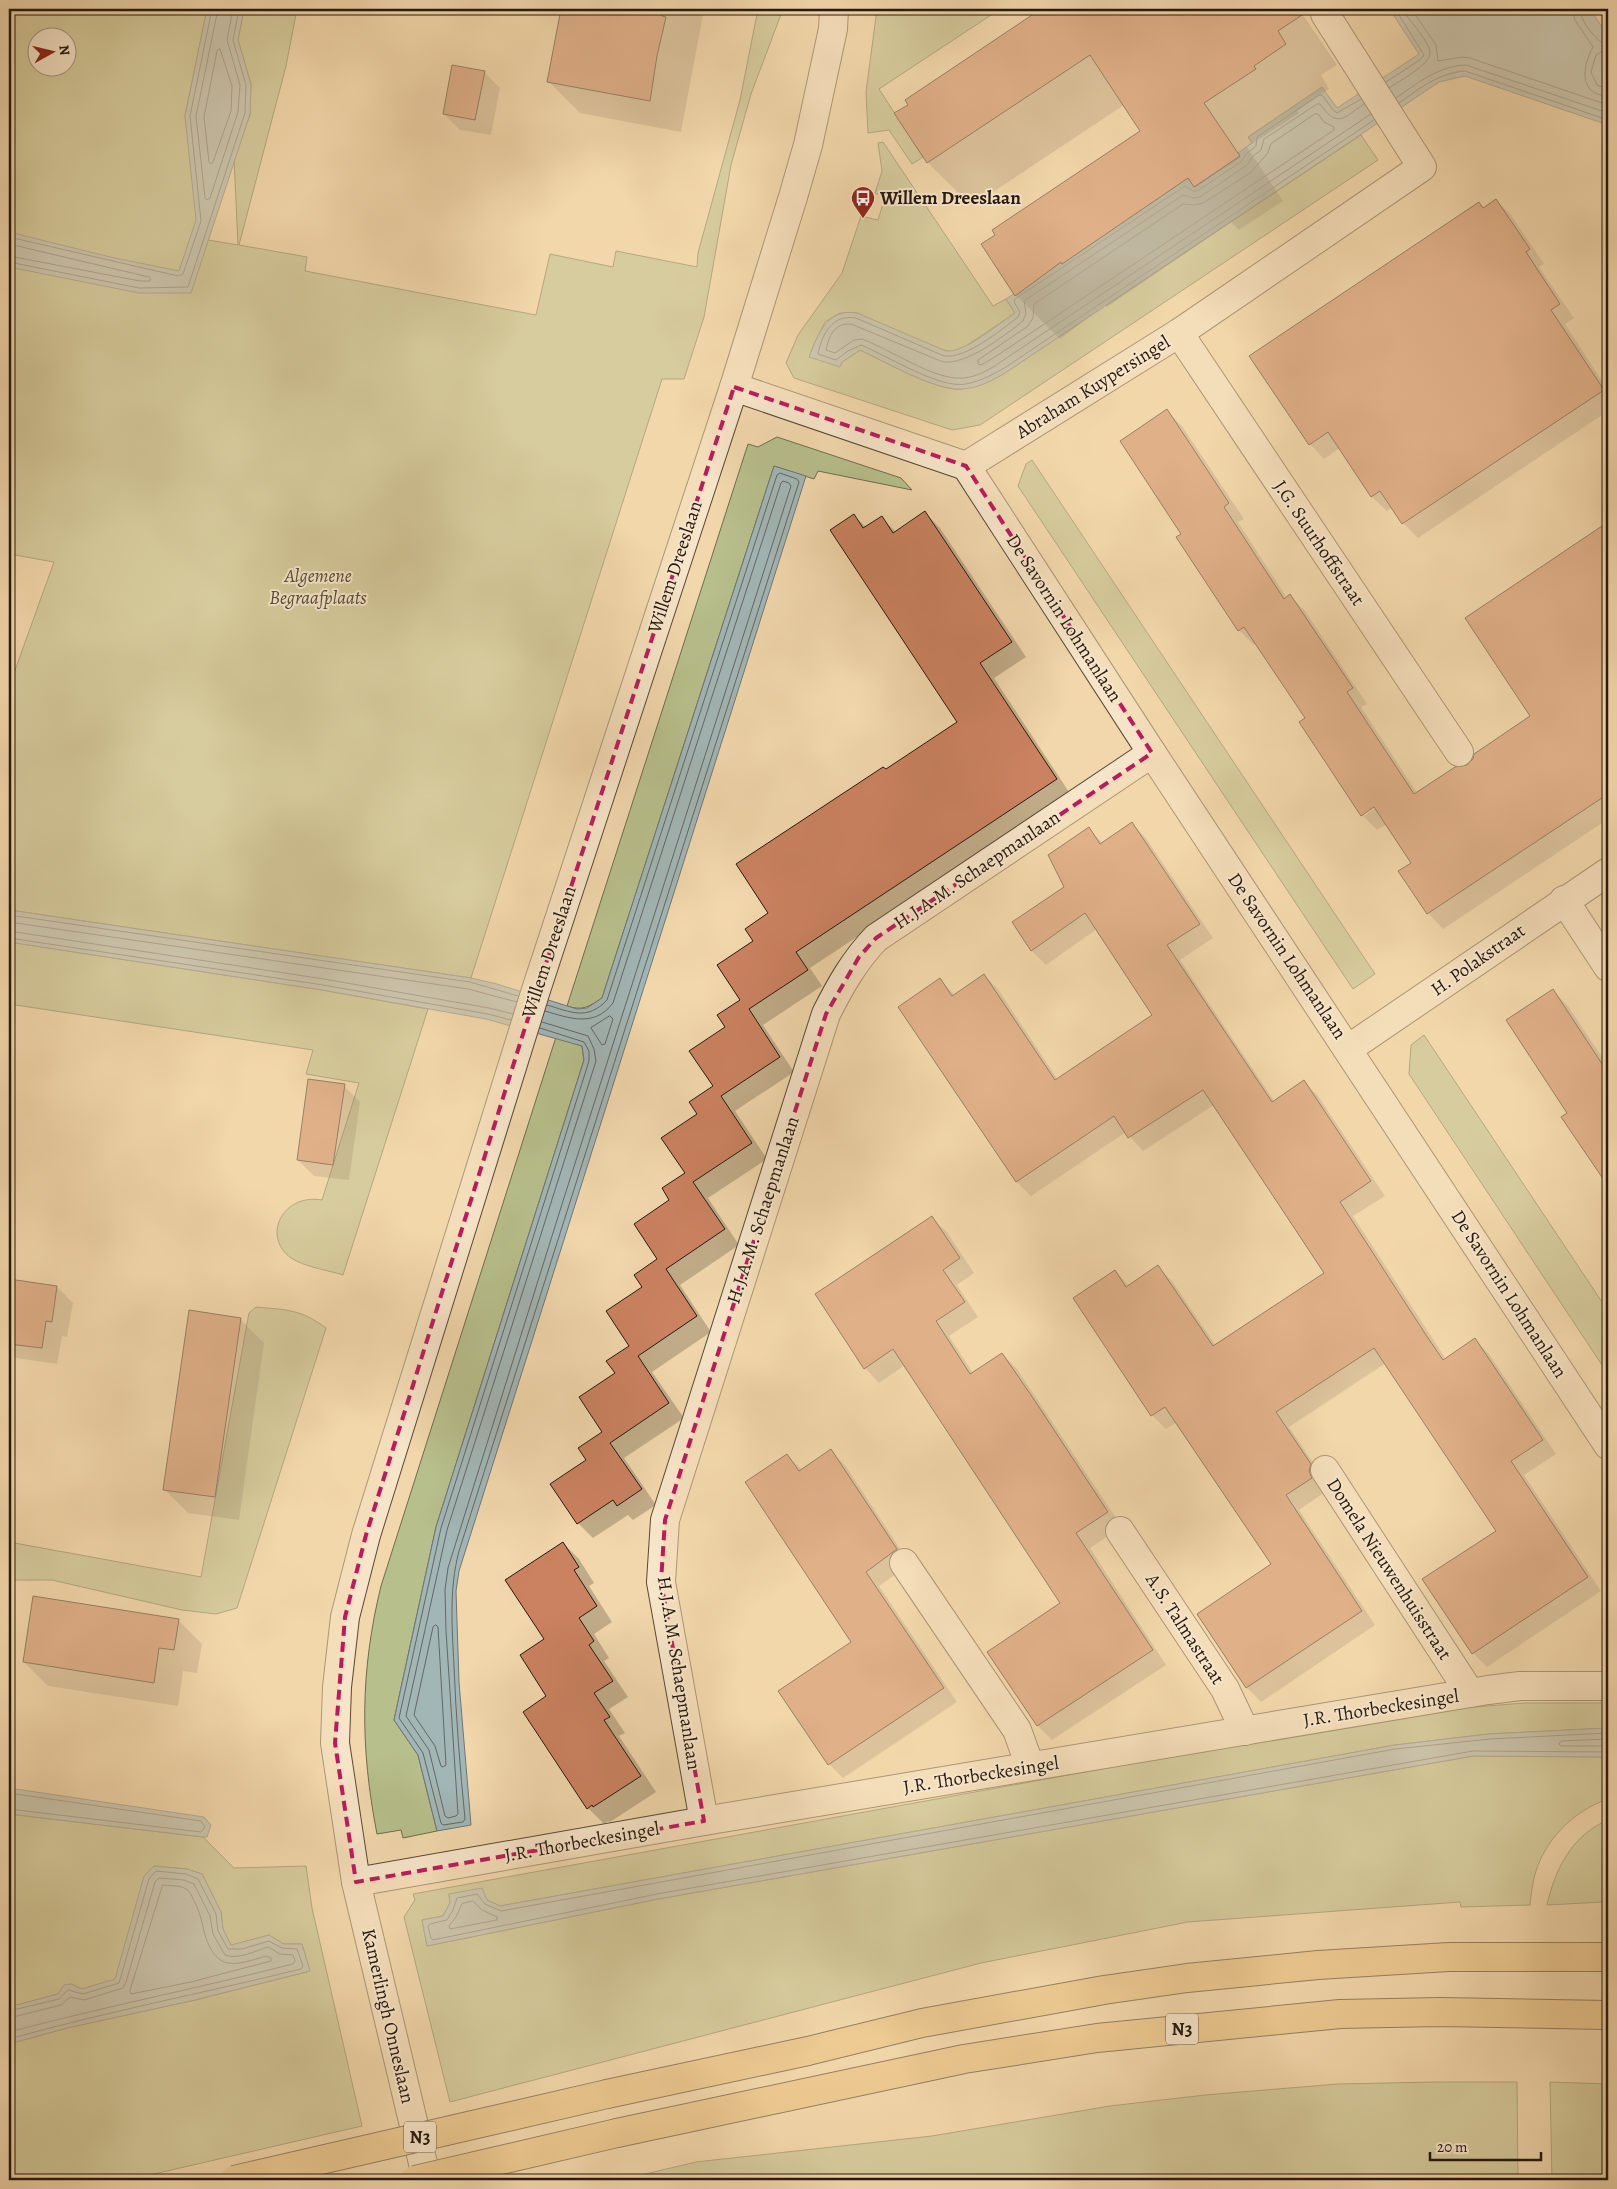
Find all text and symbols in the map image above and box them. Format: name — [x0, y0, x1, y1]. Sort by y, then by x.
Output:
north arrow — [28, 28, 78, 78]
text: N — [54, 44, 74, 57]
bus stop icon: Willem Dreeslaan — [850, 185, 876, 219]
place label: Willem Dreeslaan — [879, 185, 1021, 211]
street label: Abraham Kuypersingel — [1010, 329, 1175, 445]
street label: J.G. Suurhoffstraat — [1267, 475, 1371, 611]
street label: Willem Dreeslaan — [641, 498, 709, 637]
street label: De Savornin Lohmanlaan — [1000, 529, 1128, 707]
park label: Algemene Begraafplaats — [269, 563, 367, 611]
street label: H.J.A.M. Schaepmanlaan — [889, 805, 1065, 935]
street label: De Savornin Lohmanlaan — [1221, 868, 1353, 1044]
street label: Willem Dreeslaan — [515, 883, 583, 1022]
street label: H. Polakstraat — [1426, 918, 1530, 1002]
street label: H.J.A.M. Schaepmanlaan — [720, 1113, 806, 1307]
street label: De Savornin Lohmanlaan — [1445, 1205, 1573, 1383]
street label: Domela Nieuwenhuisstraat — [1320, 1473, 1458, 1665]
street label: A.S. Talmastraat — [1139, 1568, 1231, 1690]
street label: H.J.A.M. Schaepmanlaan — [651, 1574, 707, 1772]
street label: J.R. Thorbeckesingel — [1301, 1683, 1461, 1733]
street label: J.R. Thorbeckesingel — [901, 1750, 1061, 1800]
street label: J.R. Thorbeckesingel — [502, 1815, 662, 1868]
street label: Kamerlingh Onneslaan — [355, 1926, 421, 2106]
road number: N3 — [1166, 2014, 1198, 2045]
road number: N3 — [404, 2122, 436, 2152]
scale bar — [1430, 2129, 1541, 2161]
text: 20 m — [1437, 2137, 1468, 2157]

